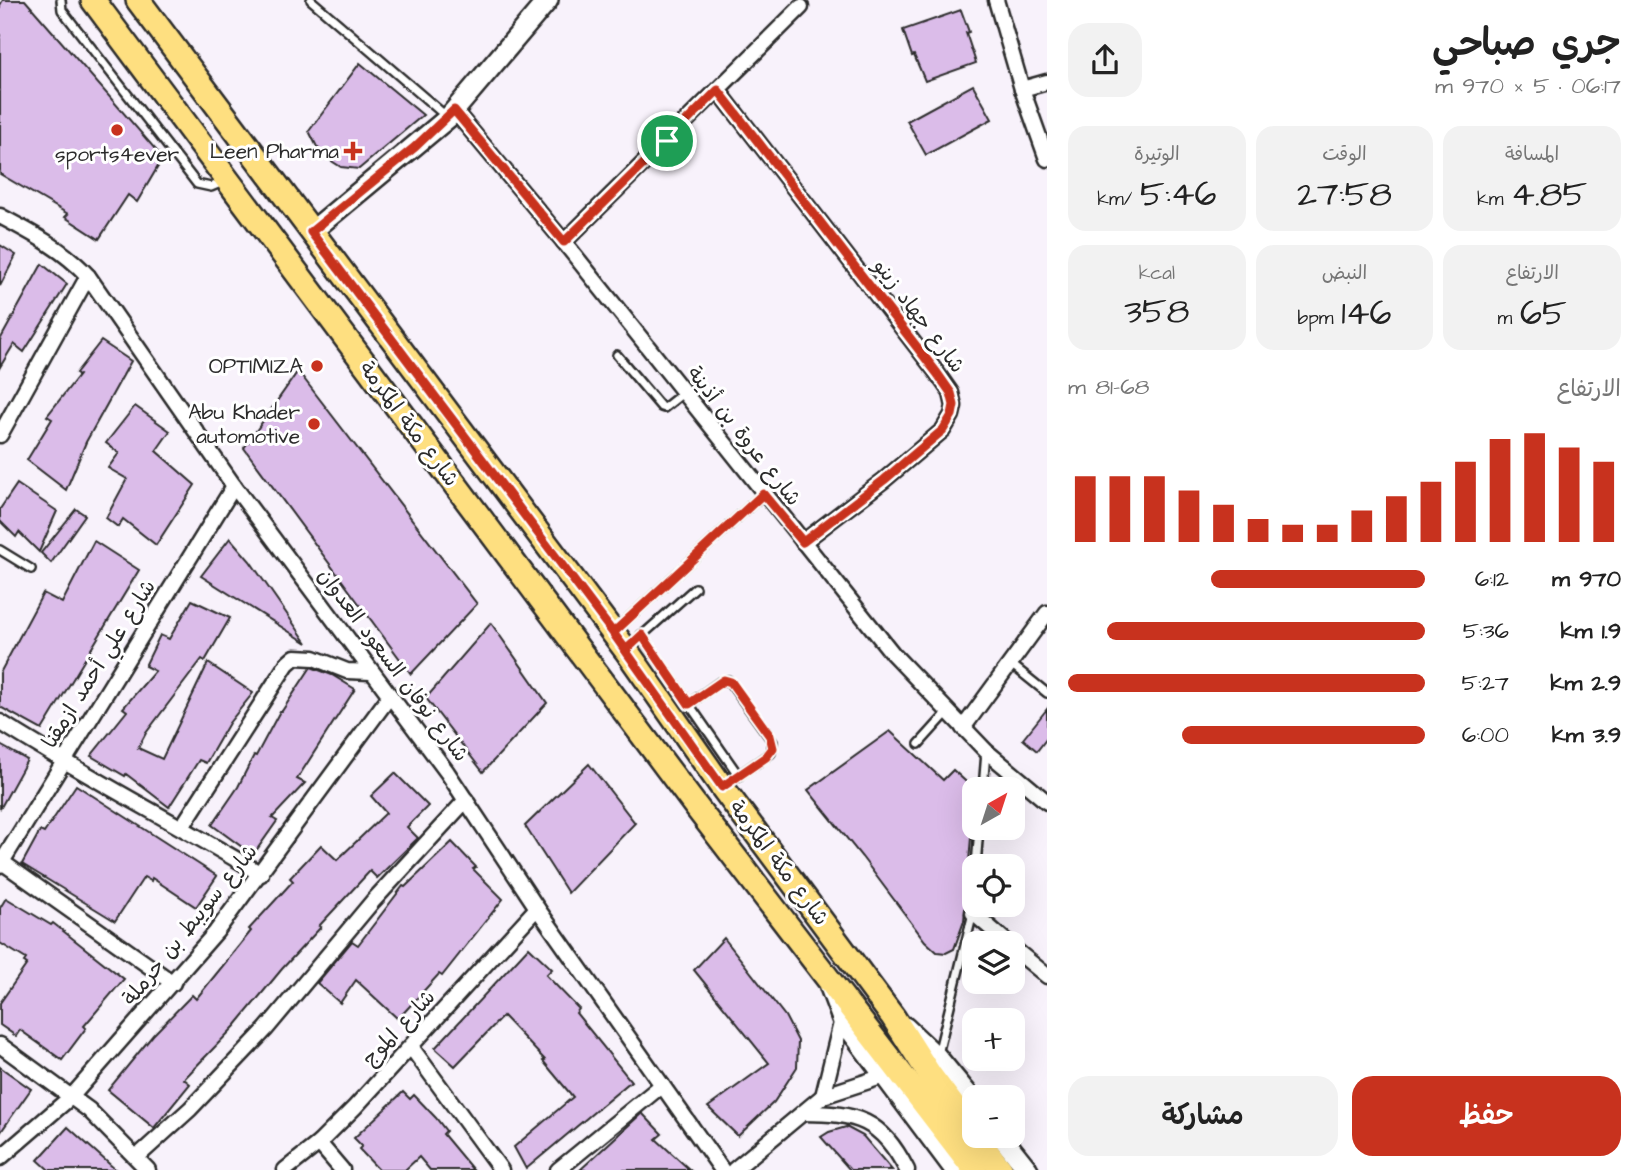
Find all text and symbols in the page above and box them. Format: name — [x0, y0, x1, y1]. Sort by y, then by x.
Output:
text: جري صباحي — [1432, 18, 1621, 70]
button: share — [1068, 23, 1142, 97]
text: 06:17 · 5 × 970 m — [1435, 70, 1621, 102]
pin — [637, 111, 697, 171]
marker: sports4ever — [109, 122, 125, 138]
icon: arrive — [648, 122, 686, 160]
place label: Leen Pharma — [210, 137, 339, 166]
place label: sports4ever — [55, 140, 179, 170]
text: الوتيرة — [1134, 141, 1180, 168]
text: الوقت — [1322, 141, 1367, 168]
text: المسافة — [1505, 141, 1559, 168]
marker: Leen Pharma — [345, 143, 361, 159]
text: 5:46 — [1140, 170, 1216, 219]
text: 27:58 — [1297, 170, 1392, 219]
text: 4.85 — [1511, 170, 1587, 219]
text: /km — [1097, 186, 1140, 213]
text: km — [1477, 186, 1511, 213]
street label: شارع جهاد زينو — [866, 252, 972, 379]
text: kcal — [1139, 260, 1175, 287]
text: النبض — [1322, 260, 1367, 287]
text: الارتفاع — [1506, 260, 1559, 287]
text: 358 — [1124, 287, 1189, 336]
text: 146 — [1341, 289, 1391, 338]
text: 65 — [1520, 289, 1567, 338]
text: bpm — [1298, 305, 1341, 332]
text: m — [1498, 305, 1520, 332]
place label: OPTIMIZA — [209, 352, 304, 381]
street label: شارع مكة المكرمة — [352, 355, 466, 493]
marker: OPTIMIZA — [309, 358, 325, 374]
street label: شارع عروة بن أذينة — [680, 360, 808, 512]
text: 68–81 m — [1068, 371, 1149, 403]
text: الارتفاع — [1557, 373, 1621, 405]
place label: Abu Khader automotive — [188, 398, 300, 451]
marker: Abu Khader automotive — [306, 416, 322, 432]
street label: شارع نوفان السعود العدوان — [311, 562, 475, 768]
text: 6:12 — [1475, 563, 1509, 595]
text: 970 m — [1552, 563, 1621, 595]
street label: شارع علي أحمد ازمقنا — [35, 574, 166, 756]
text: 5:36 — [1463, 615, 1509, 647]
text: 1.9 km — [1560, 615, 1621, 647]
text: 5:27 — [1462, 667, 1509, 699]
text: 2.9 km — [1550, 667, 1621, 699]
text: 6:00 — [1462, 719, 1509, 751]
text: 3.9 km — [1552, 719, 1621, 751]
north arrow — [962, 777, 1026, 840]
map controls — [962, 777, 1025, 1148]
street label: شارع مكة المكرمة — [722, 794, 836, 932]
street label: شارع سويبط بن حرملة — [116, 838, 264, 1012]
button: locate — [962, 854, 1025, 917]
button: layers — [962, 931, 1025, 994]
street label: شارع الموج — [356, 983, 442, 1073]
button: + — [962, 1008, 1025, 1071]
button: مشاركة — [1068, 1076, 1338, 1156]
button: حفظ — [1352, 1076, 1621, 1156]
button: − — [962, 1085, 1025, 1148]

